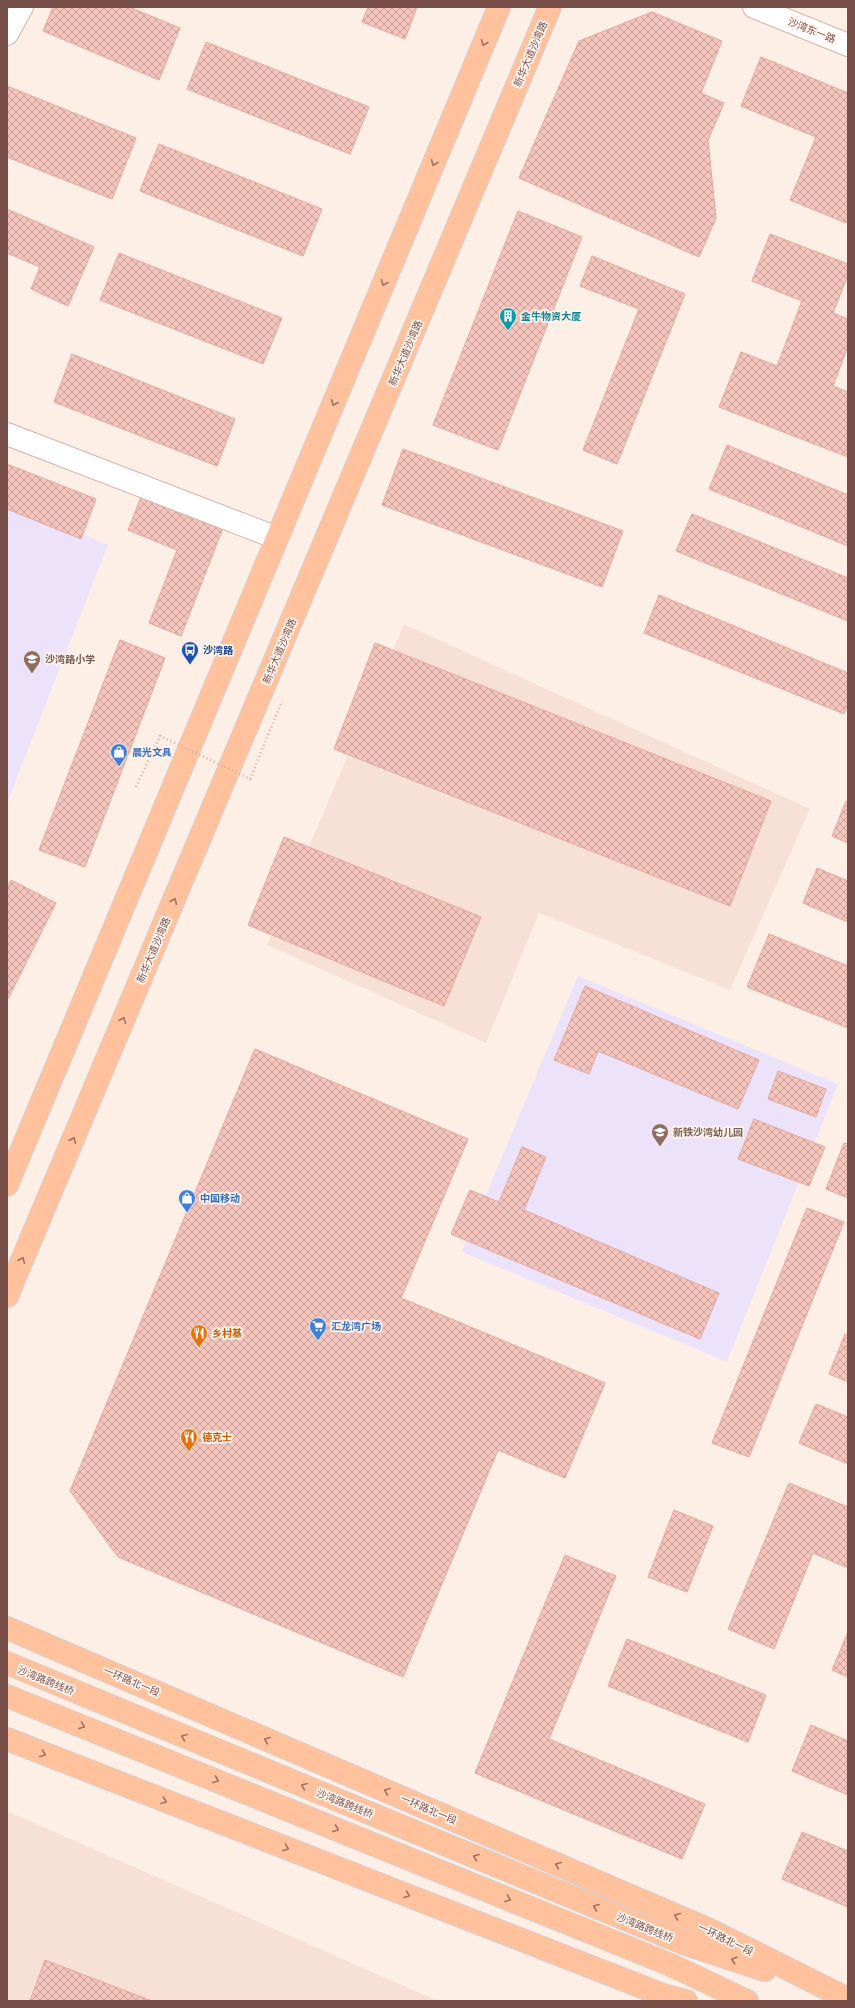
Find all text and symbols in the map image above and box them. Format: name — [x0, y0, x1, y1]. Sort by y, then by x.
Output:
street label: 沙湾东一路 — [787, 16, 837, 45]
street label: 新华大道沙湾路 — [512, 20, 549, 89]
one-way arrow — [481, 39, 489, 46]
one-way arrow — [431, 158, 439, 166]
one-way arrow — [380, 279, 388, 286]
building icon: 金牛物资大厦 — [498, 306, 518, 331]
place label: 金牛物资大厦 — [520, 311, 581, 322]
street label: 新华大道沙湾路 — [387, 319, 424, 388]
one-way arrow — [330, 399, 338, 406]
street label: 新华大道沙湾路 — [261, 617, 298, 686]
bus stop icon: 沙湾路 — [180, 640, 200, 665]
place label: 沙湾路 — [203, 644, 234, 656]
school or university icon: 沙湾路小学 — [22, 649, 42, 674]
place label: 沙湾路小学 — [45, 653, 95, 665]
shop icon: 晨光文具 — [109, 742, 129, 767]
place label: 晨光文具 — [132, 747, 172, 758]
one-way arrow — [169, 897, 177, 904]
street label: 新华大道沙湾路 — [135, 916, 172, 985]
one-way arrow — [118, 1017, 126, 1025]
school or university icon: 新铁沙湾幼儿园 — [650, 1122, 670, 1147]
place label: 新铁沙湾幼儿园 — [673, 1126, 743, 1138]
one-way arrow — [68, 1137, 76, 1144]
shop icon: 中国移动 — [177, 1188, 197, 1213]
place label: 中国移动 — [200, 1193, 240, 1204]
one-way arrow — [17, 1257, 25, 1264]
supermarket icon: 汇龙湾广场 — [308, 1316, 328, 1341]
place label: 汇龙湾广场 — [331, 1320, 381, 1332]
restaurant icon: 乡村基 — [189, 1323, 209, 1348]
place label: 乡村基 — [212, 1327, 242, 1339]
restaurant icon: 德克士 — [179, 1427, 199, 1452]
place label: 德克士 — [202, 1431, 232, 1443]
street label: 沙湾路跨线桥 — [16, 1664, 76, 1697]
street label: 一环路北一段 — [102, 1665, 162, 1698]
one-way arrow — [79, 1722, 86, 1730]
one-way arrow — [180, 1733, 187, 1741]
one-way arrow — [264, 1736, 271, 1744]
one-way arrow — [40, 1749, 47, 1757]
one-way arrow — [212, 1776, 219, 1784]
one-way arrow — [300, 1783, 307, 1791]
street label: 沙湾路跨线桥 — [315, 1787, 375, 1820]
one-way arrow — [383, 1788, 391, 1796]
street label: 一环路北一段 — [399, 1793, 459, 1826]
one-way arrow — [161, 1796, 168, 1804]
one-way arrow — [333, 1825, 340, 1833]
one-way arrow — [282, 1844, 289, 1852]
one-way arrow — [472, 1854, 479, 1862]
one-way arrow — [554, 1861, 561, 1869]
one-way arrow — [403, 1891, 410, 1899]
one-way arrow — [504, 1894, 512, 1902]
one-way arrow — [592, 1904, 600, 1912]
street label: 沙湾路跨线桥 — [615, 1911, 675, 1944]
one-way arrow — [674, 1913, 681, 1921]
street label: 一环路北一段 — [696, 1921, 755, 1958]
one-way arrow — [731, 1956, 738, 1965]

